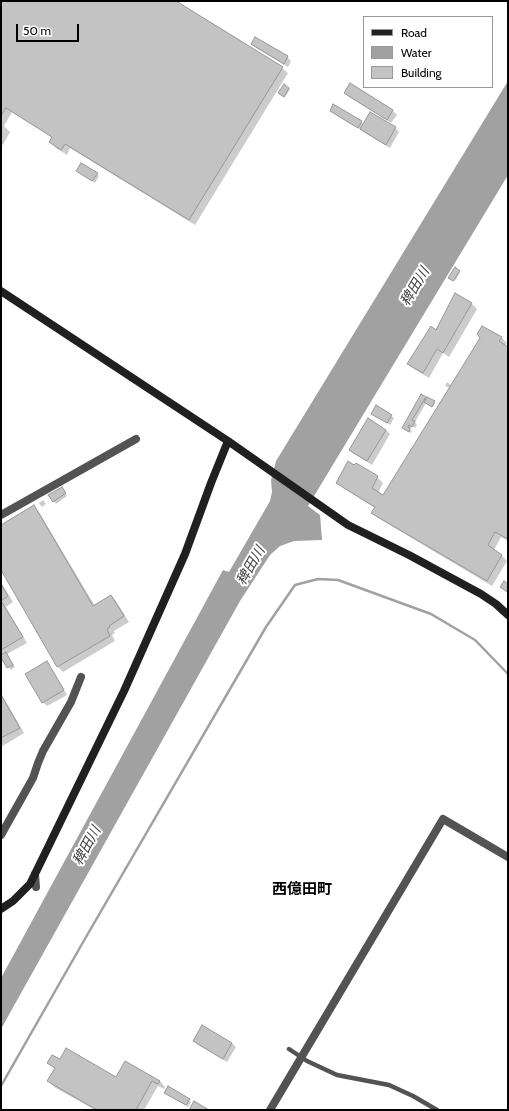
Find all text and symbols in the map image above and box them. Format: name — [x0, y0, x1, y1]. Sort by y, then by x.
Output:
scale bar — [18, 16, 81, 42]
legend — [363, 16, 493, 88]
text: 50 m — [23, 23, 51, 38]
text: Road — [401, 25, 427, 40]
text: Water — [401, 45, 431, 60]
text: Building — [401, 65, 442, 80]
water label: 稗田川 — [397, 265, 433, 309]
water label: 稗田川 — [233, 544, 269, 588]
water label: 稗田川 — [69, 824, 105, 868]
district label: 西億田町 — [272, 881, 332, 899]

